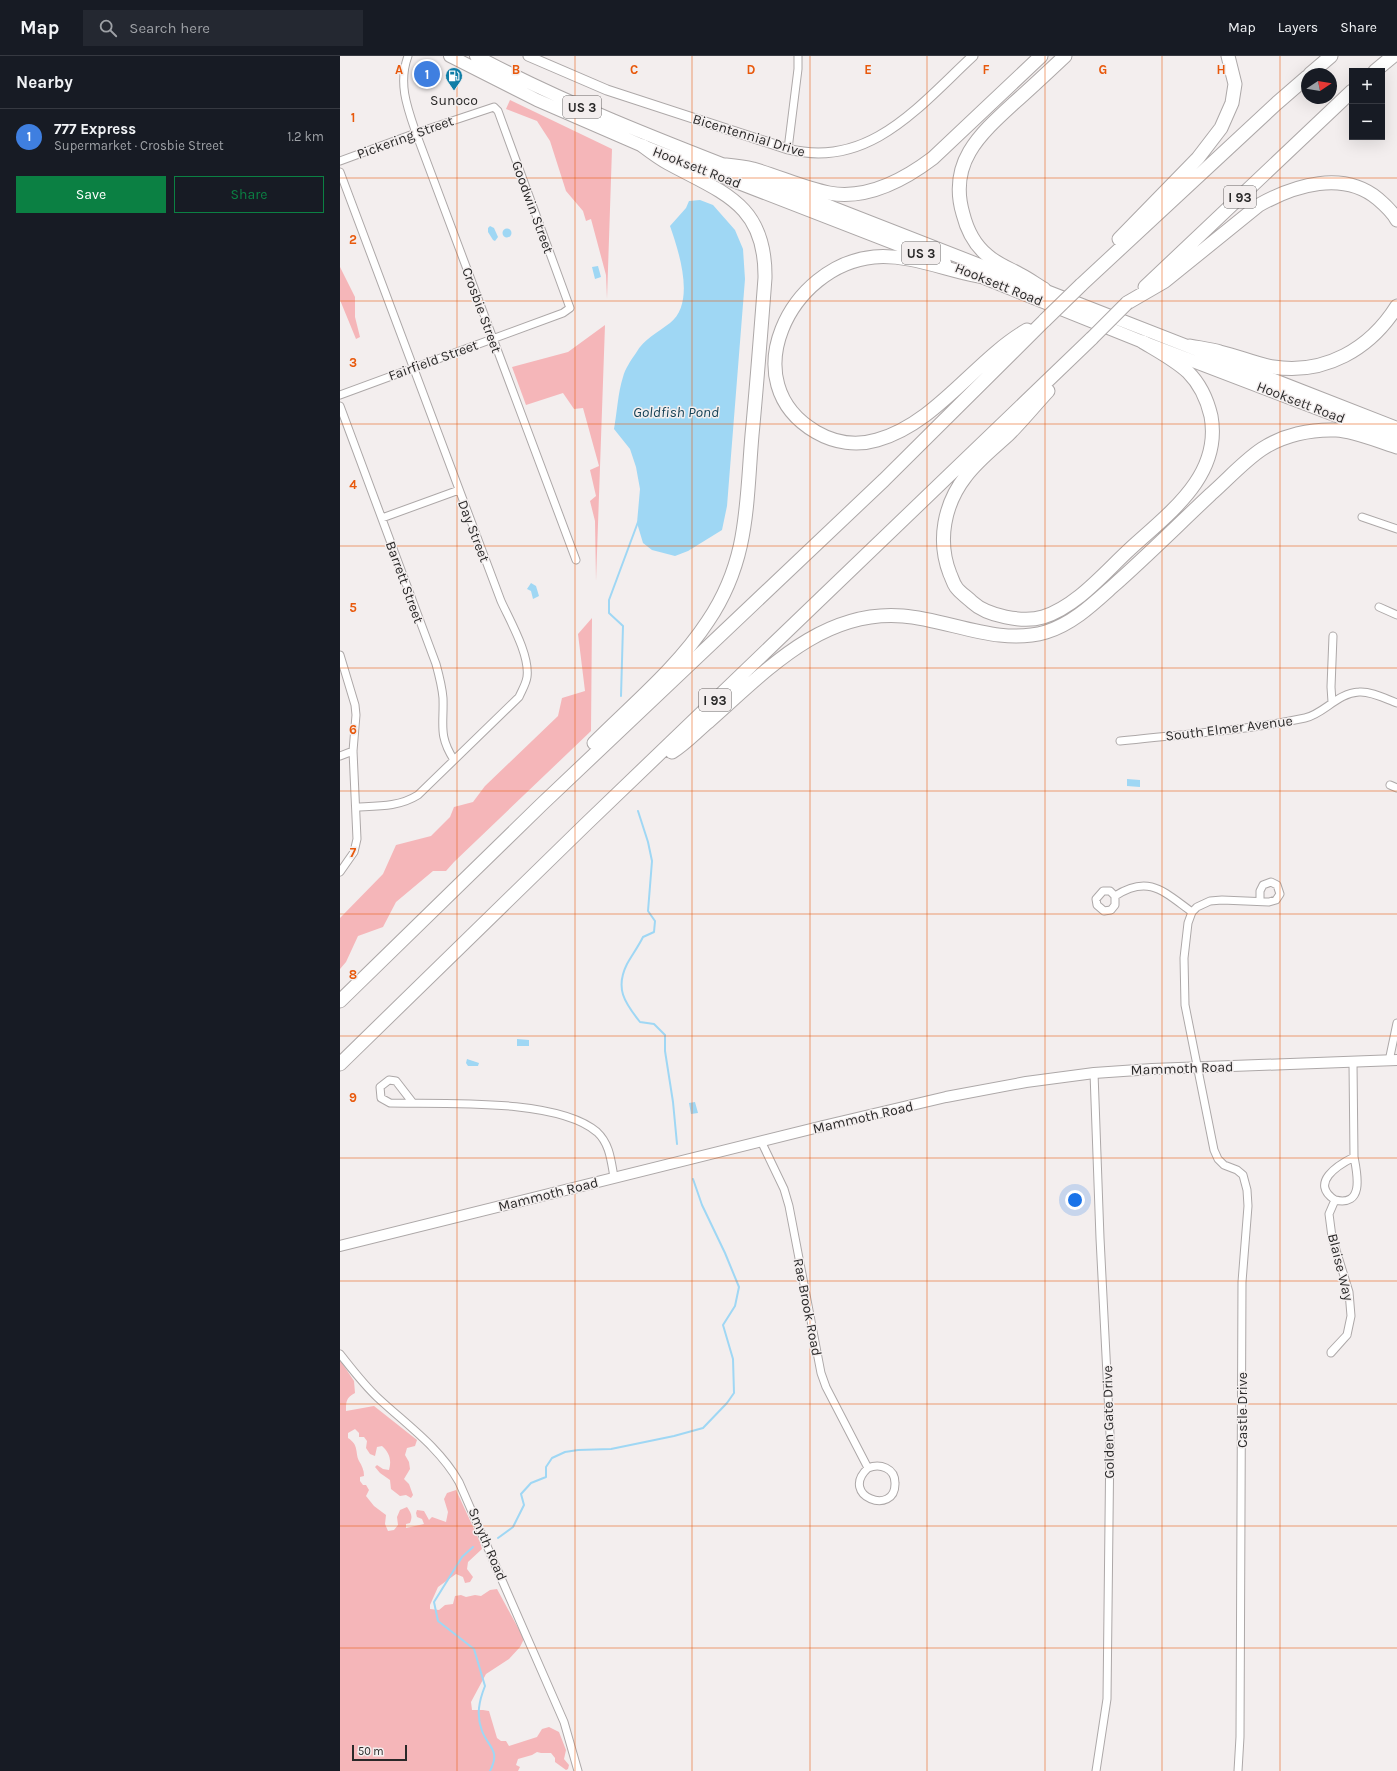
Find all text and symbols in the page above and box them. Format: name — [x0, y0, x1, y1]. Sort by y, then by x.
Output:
search box — [83, 10, 363, 46]
text: Map — [20, 17, 59, 39]
icon: search — [97, 17, 119, 39]
text: Search here — [129, 19, 210, 37]
text: Map — [1228, 19, 1256, 36]
text: Layers — [1278, 19, 1318, 36]
text: Share — [1340, 19, 1377, 36]
pin: 1 — [414, 59, 440, 89]
text: A — [395, 62, 403, 77]
text: B — [512, 62, 520, 77]
text: C — [630, 62, 638, 77]
text: D — [747, 62, 756, 77]
text: E — [864, 62, 872, 77]
text: F — [982, 62, 990, 77]
text: G — [1099, 62, 1107, 77]
text: H — [1216, 62, 1226, 77]
fuel station icon: Sunoco — [444, 66, 464, 91]
north arrow — [1301, 68, 1337, 104]
map controls — [1349, 68, 1385, 140]
button: + — [1349, 68, 1385, 104]
text: Nearby — [16, 72, 73, 92]
place label: Sunoco — [430, 92, 478, 109]
road number: US 3 — [563, 96, 601, 118]
button: − — [1349, 104, 1385, 140]
text: 1 — [351, 110, 355, 125]
street label: Bicentennial Drive — [690, 110, 807, 161]
street label: Pickering Street — [355, 112, 456, 163]
text: 777 Express — [54, 120, 136, 138]
text: 1 — [27, 129, 31, 144]
text: 1.2 km — [287, 129, 324, 144]
text: Supermarket · Crosbie Street — [54, 138, 224, 153]
street label: Hooksett Road — [650, 143, 743, 192]
street label: Goodwin Street — [508, 159, 557, 256]
button: Save — [16, 176, 166, 213]
button: Share — [174, 176, 324, 213]
road number: I 93 — [1224, 186, 1256, 208]
text: 2 — [349, 232, 357, 247]
road number: US 3 — [902, 242, 940, 264]
street label: Hooksett Road — [952, 259, 1045, 310]
street label: Crosbie Street — [458, 265, 505, 355]
street label: Fairfield Street — [386, 336, 480, 385]
text: 3 — [349, 355, 357, 370]
street label: Hooksett Road — [1254, 378, 1347, 427]
water label: Goldfish Pond — [633, 403, 719, 421]
text: 4 — [349, 477, 357, 492]
street label: Day Street — [454, 498, 493, 565]
street label: Barrett Street — [382, 539, 427, 625]
text: 5 — [349, 600, 357, 615]
road number: I 93 — [699, 689, 731, 711]
street label: South Elmer Avenue — [1164, 712, 1294, 745]
text: 6 — [349, 722, 357, 737]
text: 7 — [350, 845, 357, 860]
text: 8 — [349, 967, 357, 982]
street label: Mammoth Road — [1130, 1058, 1234, 1079]
text: 9 — [349, 1090, 357, 1105]
street label: Mammoth Road — [811, 1098, 915, 1137]
street label: Mammoth Road — [496, 1174, 600, 1215]
your location — [1065, 1190, 1085, 1210]
street label: Blaise Way — [1324, 1232, 1357, 1303]
street label: Rae Brook Road — [790, 1257, 825, 1357]
street label: Golden Gate Drive — [1099, 1365, 1118, 1479]
street label: Castle Drive — [1234, 1372, 1251, 1448]
street label: Smyth Road — [465, 1505, 510, 1583]
scale bar — [352, 1743, 407, 1762]
text: 50 m — [358, 1745, 384, 1758]

